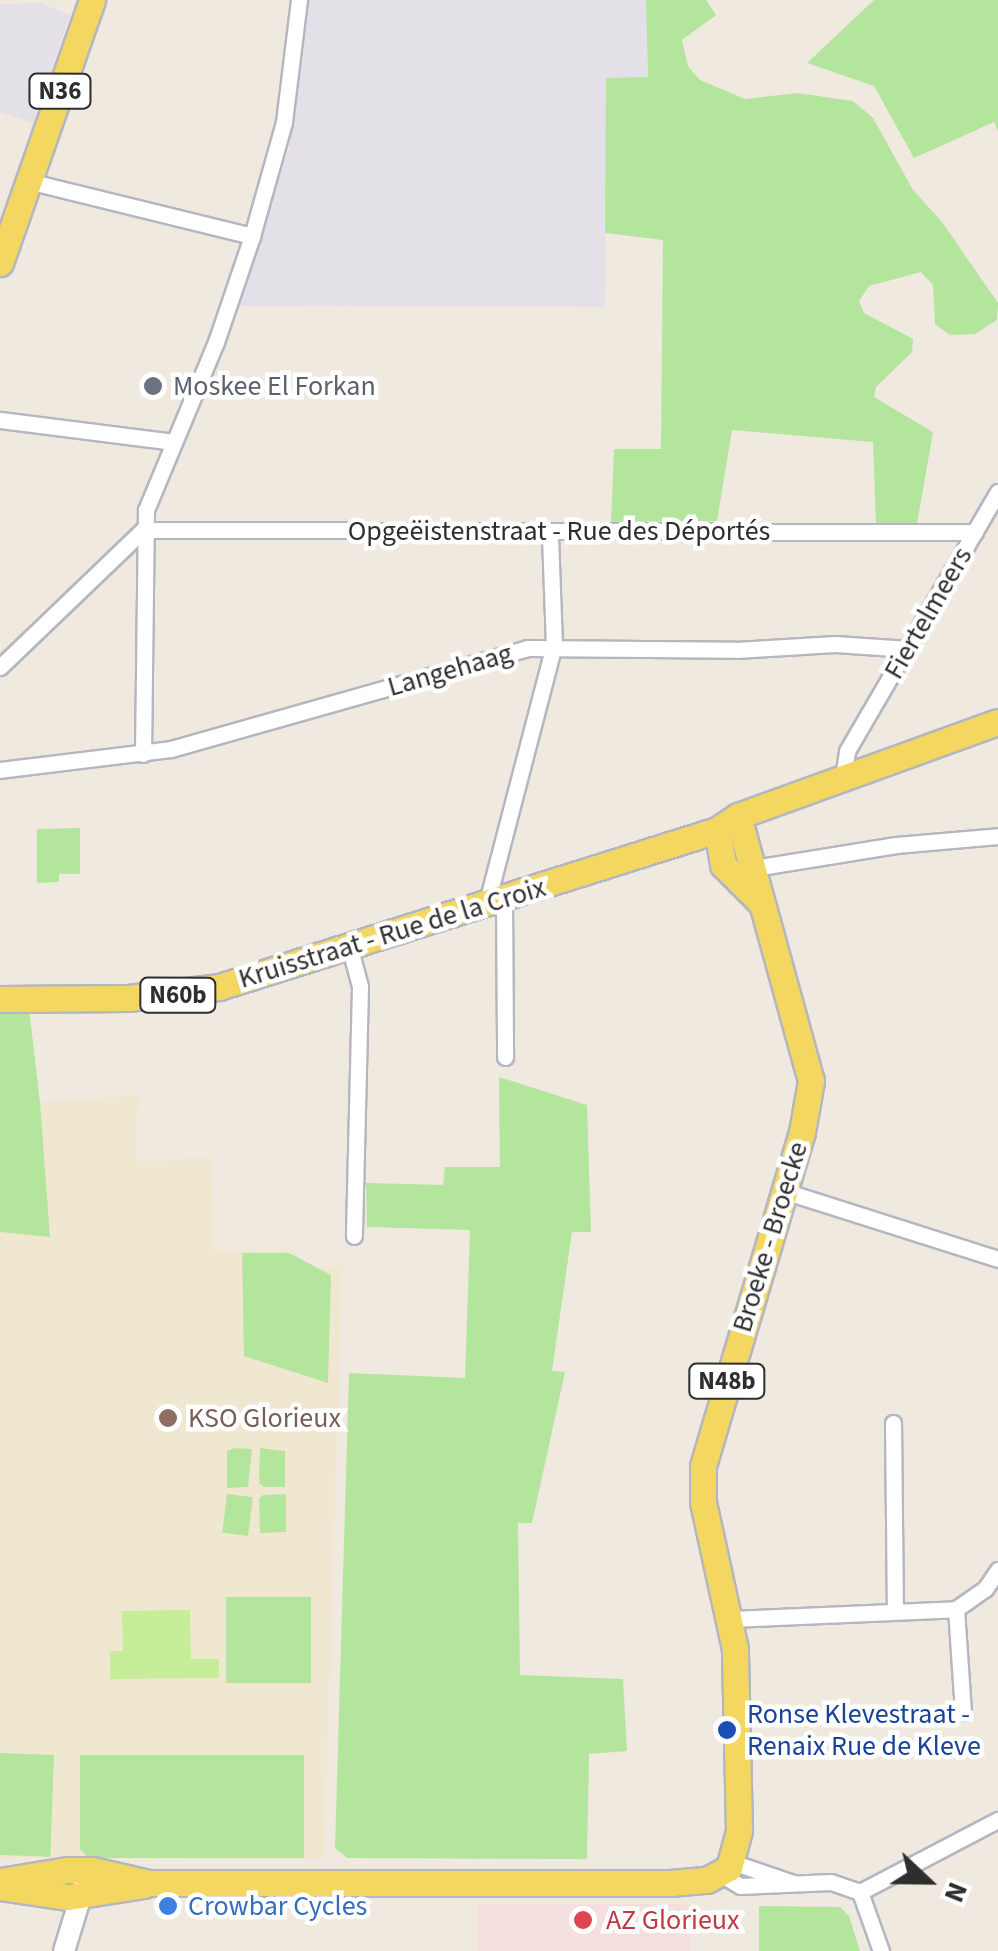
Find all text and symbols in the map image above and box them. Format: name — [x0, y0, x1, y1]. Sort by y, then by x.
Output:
road number: N36 — [28, 71, 92, 111]
place label: Moskee El Forkan — [173, 369, 376, 403]
marker: Moskee El Forkan — [142, 375, 164, 397]
street label: Opgeëistenstraat - Rue des Déportés — [348, 514, 770, 548]
street label: Fiertelmeers — [877, 541, 979, 685]
street label: Langehaag — [384, 636, 516, 704]
street label: Kruisstraat - Rue de la Croix — [234, 870, 550, 996]
road number: N60b — [138, 975, 218, 1015]
street label: Broeke - Broecke — [725, 1138, 815, 1336]
road number: N48b — [687, 1361, 767, 1401]
place label: KSO Glorieux — [188, 1401, 341, 1435]
marker: KSO Glorieux — [157, 1407, 179, 1429]
place label: Ronse Klevestraat - Renaix Rue de Kleve — [747, 1697, 981, 1763]
marker: Ronse Klevestraat - Renaix Rue de Kleve — [716, 1719, 738, 1741]
north arrow — [878, 1831, 978, 1931]
text: N — [934, 1876, 978, 1908]
place label: Crowbar Cycles — [188, 1889, 367, 1923]
marker: Crowbar Cycles — [157, 1895, 179, 1917]
place label: AZ Glorieux — [606, 1903, 739, 1937]
marker: AZ Glorieux — [570, 1907, 596, 1933]

